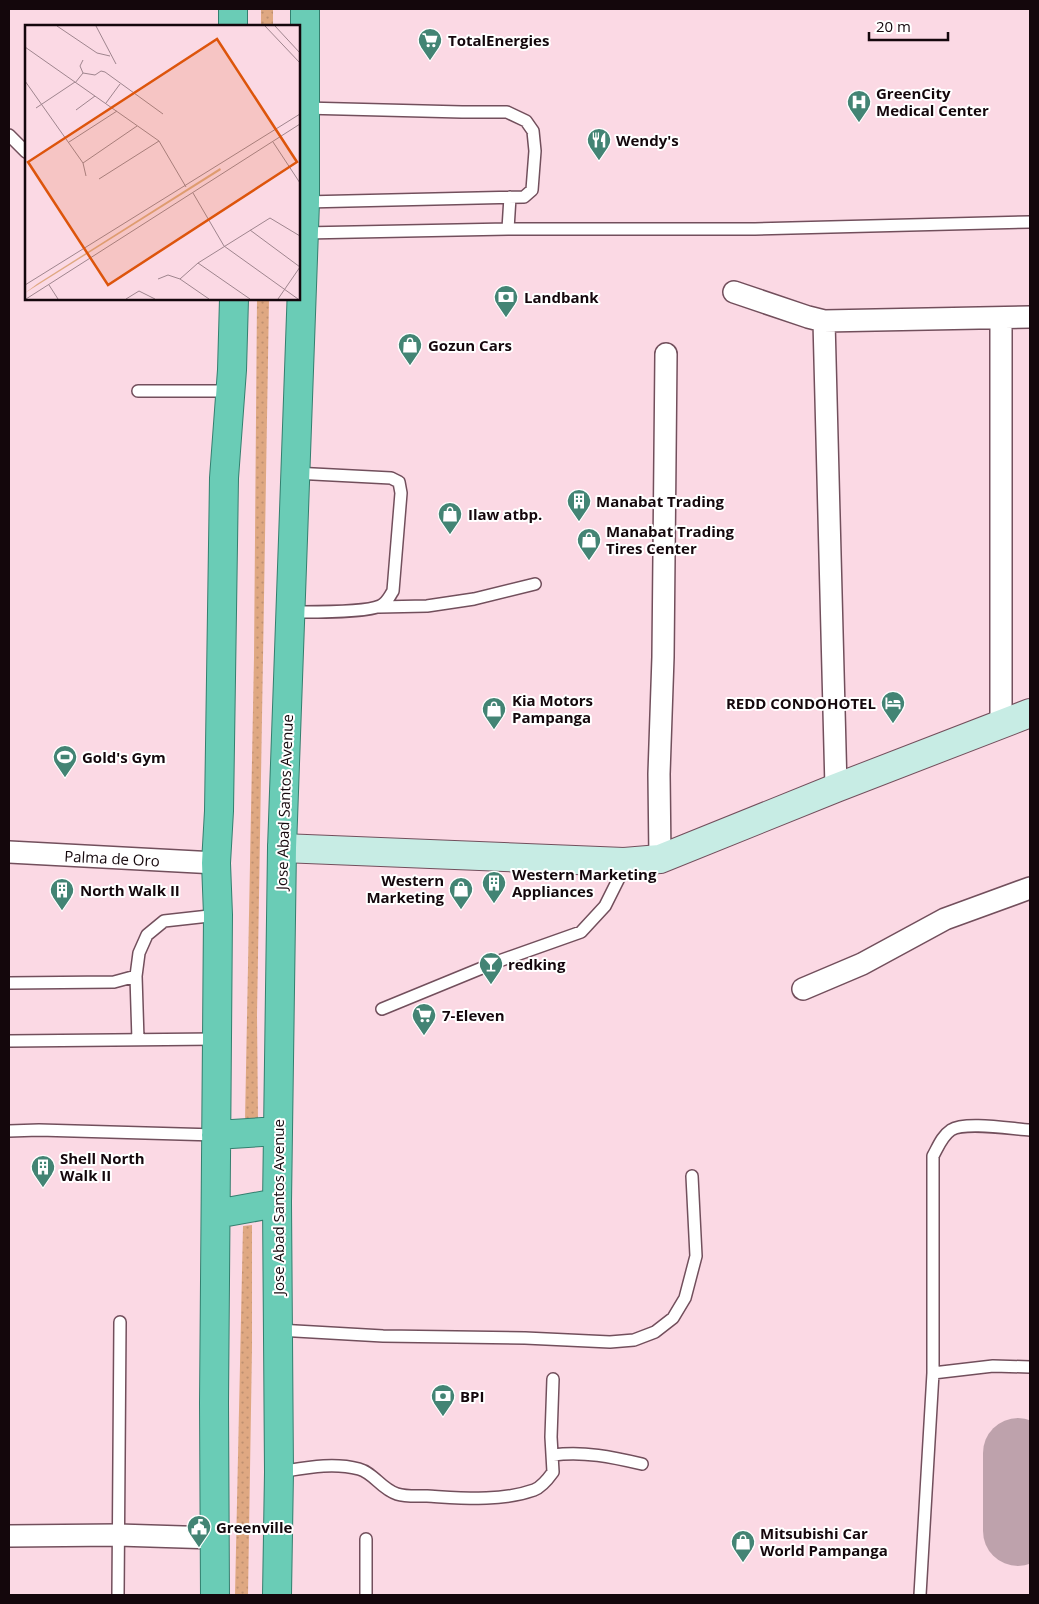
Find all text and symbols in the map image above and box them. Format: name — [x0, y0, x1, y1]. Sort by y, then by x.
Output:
scale bar — [869, 10, 948, 42]
text: 20 m — [876, 16, 911, 36]
inset map — [25, 25, 300, 300]
supermarket icon: TotalEnergies — [417, 27, 443, 61]
place label: TotalEnergies — [448, 30, 549, 50]
place label: GreenCity Medical Center — [876, 83, 989, 120]
hospital icon: GreenCity Medical Center — [846, 89, 872, 123]
restaurant icon: Wendy's — [586, 127, 612, 161]
place label: Wendy's — [616, 130, 679, 150]
bank icon: Landbank — [493, 284, 519, 318]
place label: Landbank — [524, 287, 599, 307]
shop icon: Gozun Cars — [397, 332, 423, 366]
place label: Gozun Cars — [428, 335, 512, 355]
building icon: Manabat Trading — [566, 488, 592, 522]
place label: Manabat Trading — [596, 491, 725, 511]
shop icon: Ilaw atbp. — [437, 501, 463, 535]
place label: Ilaw atbp. — [468, 504, 542, 524]
place label: Manabat Trading Tires Center — [606, 521, 735, 558]
shop icon: Manabat Trading Tires Center — [576, 527, 602, 561]
place label: Kia Motors Pampanga — [512, 690, 593, 727]
hotel icon: REDD CONDOHOTEL — [880, 690, 906, 724]
place label: REDD CONDOHOTEL — [726, 693, 876, 713]
shop icon: Kia Motors Pampanga — [481, 696, 507, 730]
street label: Jose Abad Santos Avenue — [271, 714, 297, 892]
sports icon: Gold's Gym — [52, 744, 78, 778]
place label: Gold's Gym — [82, 747, 166, 767]
street label: Palma de Oro — [64, 846, 160, 870]
place label: Western Marketing Appliances — [512, 864, 657, 901]
place label: Western Marketing — [366, 870, 445, 907]
building icon: Western Marketing Appliances — [481, 870, 507, 904]
shop icon: Western Marketing — [448, 876, 474, 910]
building icon: North Walk II — [49, 877, 75, 911]
place label: North Walk II — [80, 880, 180, 900]
bar icon: redking — [478, 951, 504, 985]
place label: redking — [508, 954, 566, 974]
supermarket icon: 7-Eleven — [411, 1002, 437, 1036]
place label: 7-Eleven — [442, 1005, 505, 1025]
street label: Jose Abad Santos Avenue — [268, 1119, 288, 1297]
place label: Shell North Walk II — [60, 1148, 145, 1185]
building icon: Shell North Walk II — [30, 1154, 56, 1188]
bank icon: BPI — [430, 1383, 456, 1417]
place label: BPI — [460, 1386, 484, 1406]
public building icon: Greenville — [186, 1514, 212, 1548]
place label: Greenville — [216, 1517, 293, 1537]
place label: Mitsubishi Car World Pampanga — [760, 1523, 888, 1560]
shop icon: Mitsubishi Car World Pampanga — [730, 1529, 756, 1563]

